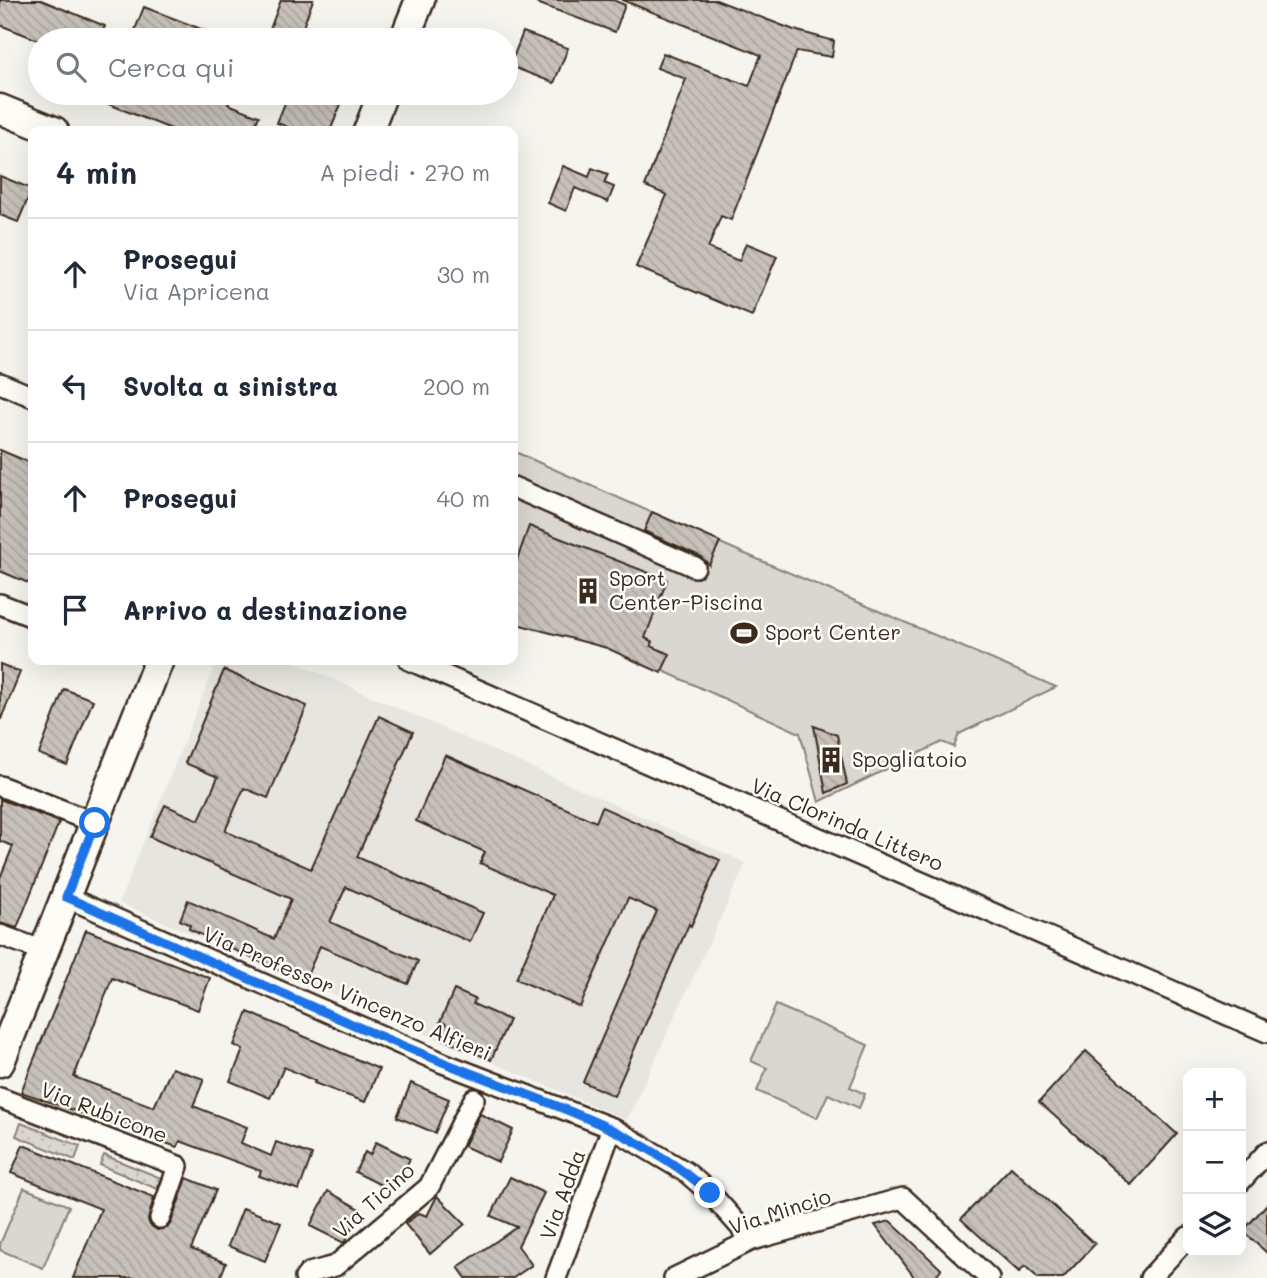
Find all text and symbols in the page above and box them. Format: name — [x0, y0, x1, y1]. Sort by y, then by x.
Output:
search box — [28, 28, 518, 105]
icon: search — [52, 48, 90, 86]
text: Cerca qui — [108, 50, 234, 84]
text: 4 min — [56, 152, 137, 192]
text: A piedi · 270 m — [319, 157, 490, 187]
text: Prosegui — [123, 242, 238, 276]
icon: ahead — [56, 255, 94, 293]
text: 30 m — [437, 259, 490, 289]
text: Via Apricena — [123, 276, 270, 306]
icon: left — [56, 367, 94, 405]
text: Svolta a sinistra — [123, 369, 338, 403]
text: 200 m — [423, 371, 490, 401]
icon: ahead — [56, 479, 94, 517]
text: Prosegui — [123, 481, 238, 515]
text: 40 m — [437, 483, 490, 513]
place label: Sport Center-Piscina — [609, 564, 763, 615]
building icon: Sport Center-Piscina — [573, 576, 603, 606]
icon: arrive — [56, 591, 94, 629]
text: Arrivo a destinazione — [123, 593, 408, 627]
sports icon: Sport Center — [729, 618, 759, 648]
place label: Sport Center — [765, 618, 901, 645]
building icon: Spogliatoio — [816, 745, 846, 775]
place label: Spogliatoio — [852, 745, 967, 772]
street label: Via Clorinda Littero — [747, 771, 948, 876]
route start — [79, 807, 110, 838]
street label: Via Professor Vincenzo Alfieri — [199, 920, 496, 1066]
map controls — [1183, 1068, 1246, 1257]
button: + — [1183, 1068, 1246, 1131]
street label: Via Rubicone — [37, 1075, 172, 1148]
button: − — [1183, 1131, 1246, 1194]
street label: Via Adda — [533, 1146, 590, 1243]
street label: Via Ticino — [327, 1156, 419, 1244]
route end — [694, 1177, 725, 1208]
street label: Via Mincio — [725, 1181, 834, 1240]
button: layers — [1183, 1194, 1246, 1257]

